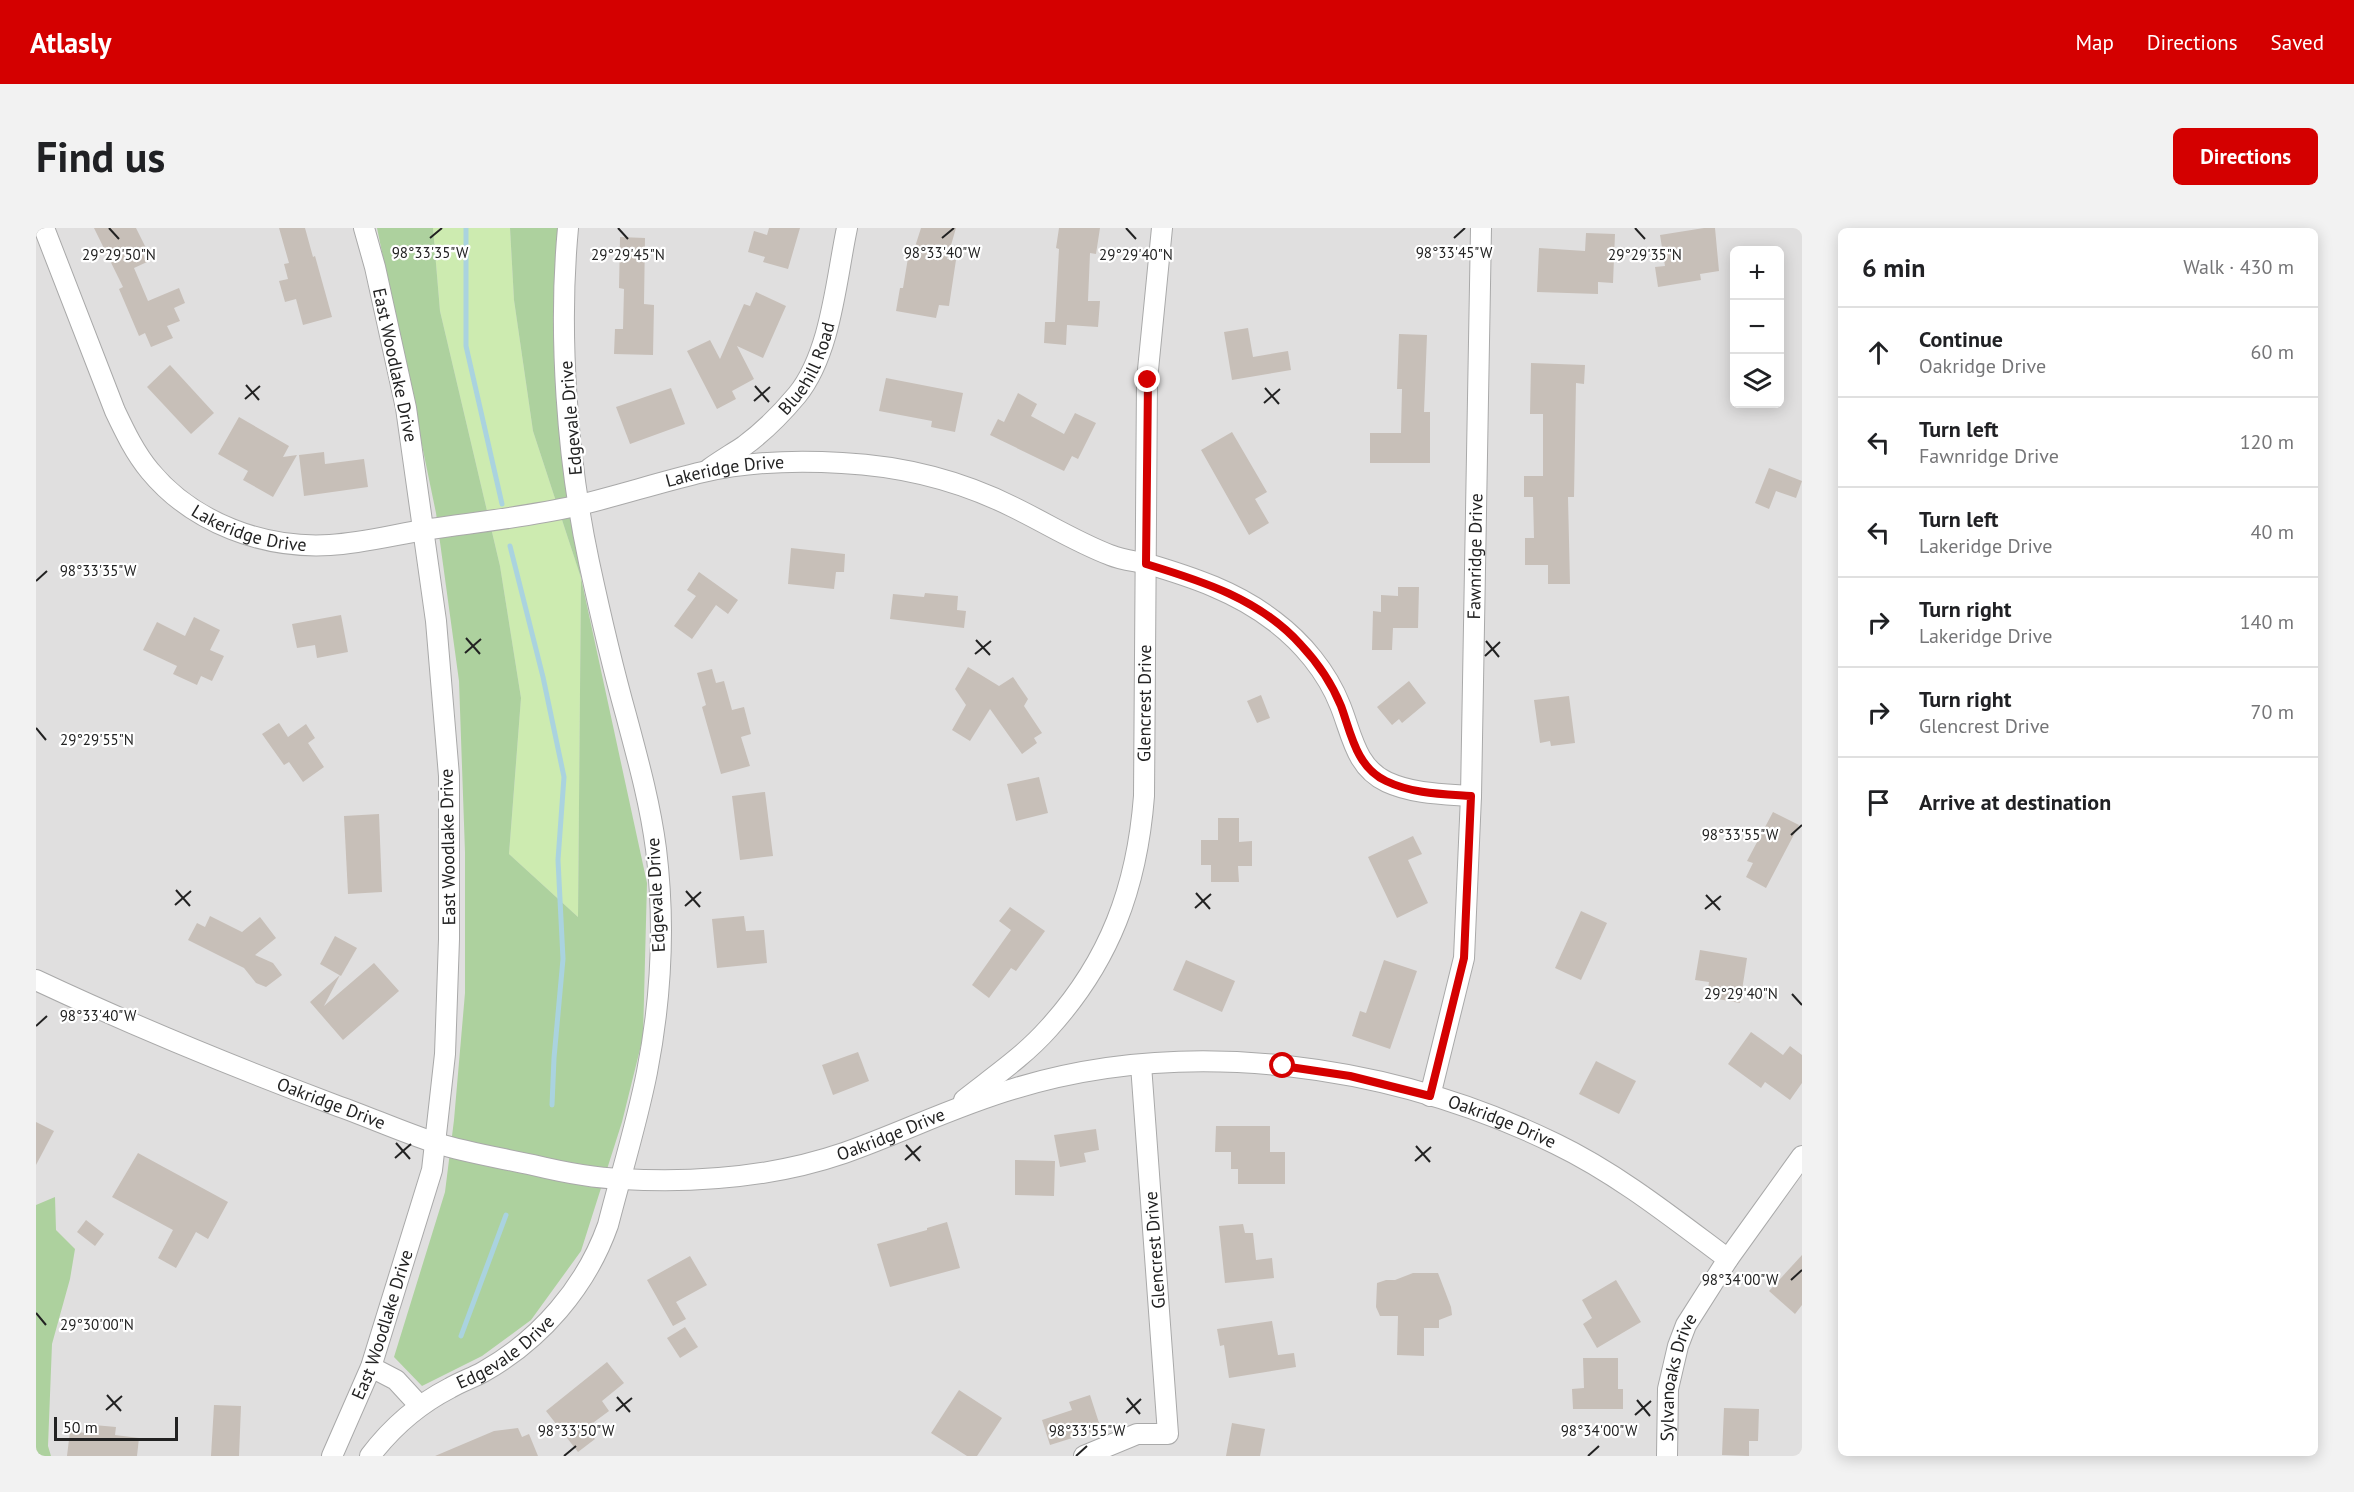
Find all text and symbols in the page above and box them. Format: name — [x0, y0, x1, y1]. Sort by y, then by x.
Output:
text: Atlasly — [30, 24, 112, 61]
text: Map — [2075, 29, 2114, 56]
text: Directions — [2147, 29, 2238, 56]
text: Saved — [2271, 29, 2324, 56]
button: Directions — [2173, 128, 2318, 185]
text: Find us — [36, 129, 165, 184]
text: 98°33'35"W — [392, 243, 469, 262]
text: 98°33'40"W — [904, 243, 981, 262]
text: 98°33'45"W — [1416, 243, 1493, 262]
text: 29°29'50"N — [82, 245, 156, 264]
text: 29°29'45"N — [591, 245, 665, 264]
text: 29°29'40"N — [1099, 245, 1173, 264]
text: 29°29'35"N — [1608, 245, 1682, 264]
map controls — [1730, 246, 1784, 408]
button: + — [1730, 246, 1784, 300]
text: 6 min — [1862, 251, 1925, 284]
text: Walk · 430 m — [2183, 254, 2294, 280]
street label: East Woodlake Drive — [368, 286, 423, 444]
button: − — [1730, 300, 1784, 354]
street label: Bluehill Road — [773, 319, 840, 420]
text: Continue — [1919, 325, 2003, 353]
icon: ahead — [1862, 336, 1895, 369]
text: 60 m — [2251, 339, 2294, 365]
text: Oakridge Drive — [1919, 353, 2046, 379]
button: layers — [1730, 354, 1784, 408]
street label: Edgevale Drive — [554, 360, 587, 476]
route end — [1134, 366, 1160, 392]
text: Turn left — [1919, 415, 1999, 443]
icon: left — [1862, 426, 1895, 459]
text: 120 m — [2240, 429, 2294, 455]
text: Fawnridge Drive — [1919, 443, 2059, 469]
street label: Lakeridge Drive — [663, 450, 785, 492]
street label: Fawnridge Drive — [1462, 493, 1487, 619]
street label: Lakeridge Drive — [187, 499, 307, 556]
text: Turn left — [1919, 505, 1999, 533]
icon: left — [1862, 516, 1895, 549]
text: 40 m — [2251, 519, 2294, 545]
text: Lakeridge Drive — [1919, 533, 2052, 559]
text: 98°33'35"W — [60, 561, 137, 580]
text: Turn right — [1919, 595, 2011, 623]
icon: right — [1862, 606, 1895, 639]
text: 140 m — [2240, 609, 2294, 635]
text: Lakeridge Drive — [1919, 623, 2052, 649]
street label: Glencrest Drive — [1132, 644, 1156, 762]
text: Turn right — [1919, 685, 2011, 713]
icon: right — [1862, 696, 1895, 729]
text: 70 m — [2251, 699, 2294, 725]
text: Glencrest Drive — [1919, 713, 2050, 739]
text: 29°29'55"N — [60, 730, 134, 749]
street label: East Woodlake Drive — [435, 768, 460, 926]
icon: arrive — [1862, 786, 1895, 819]
text: Arrive at destination — [1919, 788, 2111, 816]
text: 98°33'55"W — [1702, 825, 1779, 844]
street label: Edgevale Drive — [641, 837, 670, 953]
text: 29°29'40"N — [1704, 984, 1778, 1003]
text: 98°33'40"W — [60, 1006, 137, 1025]
route start — [1269, 1052, 1295, 1078]
street label: Oakridge Drive — [274, 1072, 389, 1134]
street label: Oakridge Drive — [1445, 1089, 1560, 1153]
street label: Oakridge Drive — [834, 1102, 948, 1166]
street label: Glencrest Drive — [1139, 1191, 1170, 1309]
street label: East Woodlake Drive — [346, 1247, 418, 1403]
text: 98°34'00"W — [1702, 1270, 1779, 1289]
street label: Sylvanoaks Drive — [1655, 1309, 1702, 1442]
street label: Edgevale Drive — [453, 1310, 559, 1394]
text: 29°30'00"N — [60, 1315, 134, 1334]
scale bar — [54, 1414, 178, 1442]
text: 50 m — [63, 1417, 98, 1437]
text: 98°33'50"W — [538, 1421, 615, 1440]
text: 98°33'55"W — [1049, 1421, 1126, 1440]
text: 98°34'00"W — [1561, 1421, 1638, 1440]

